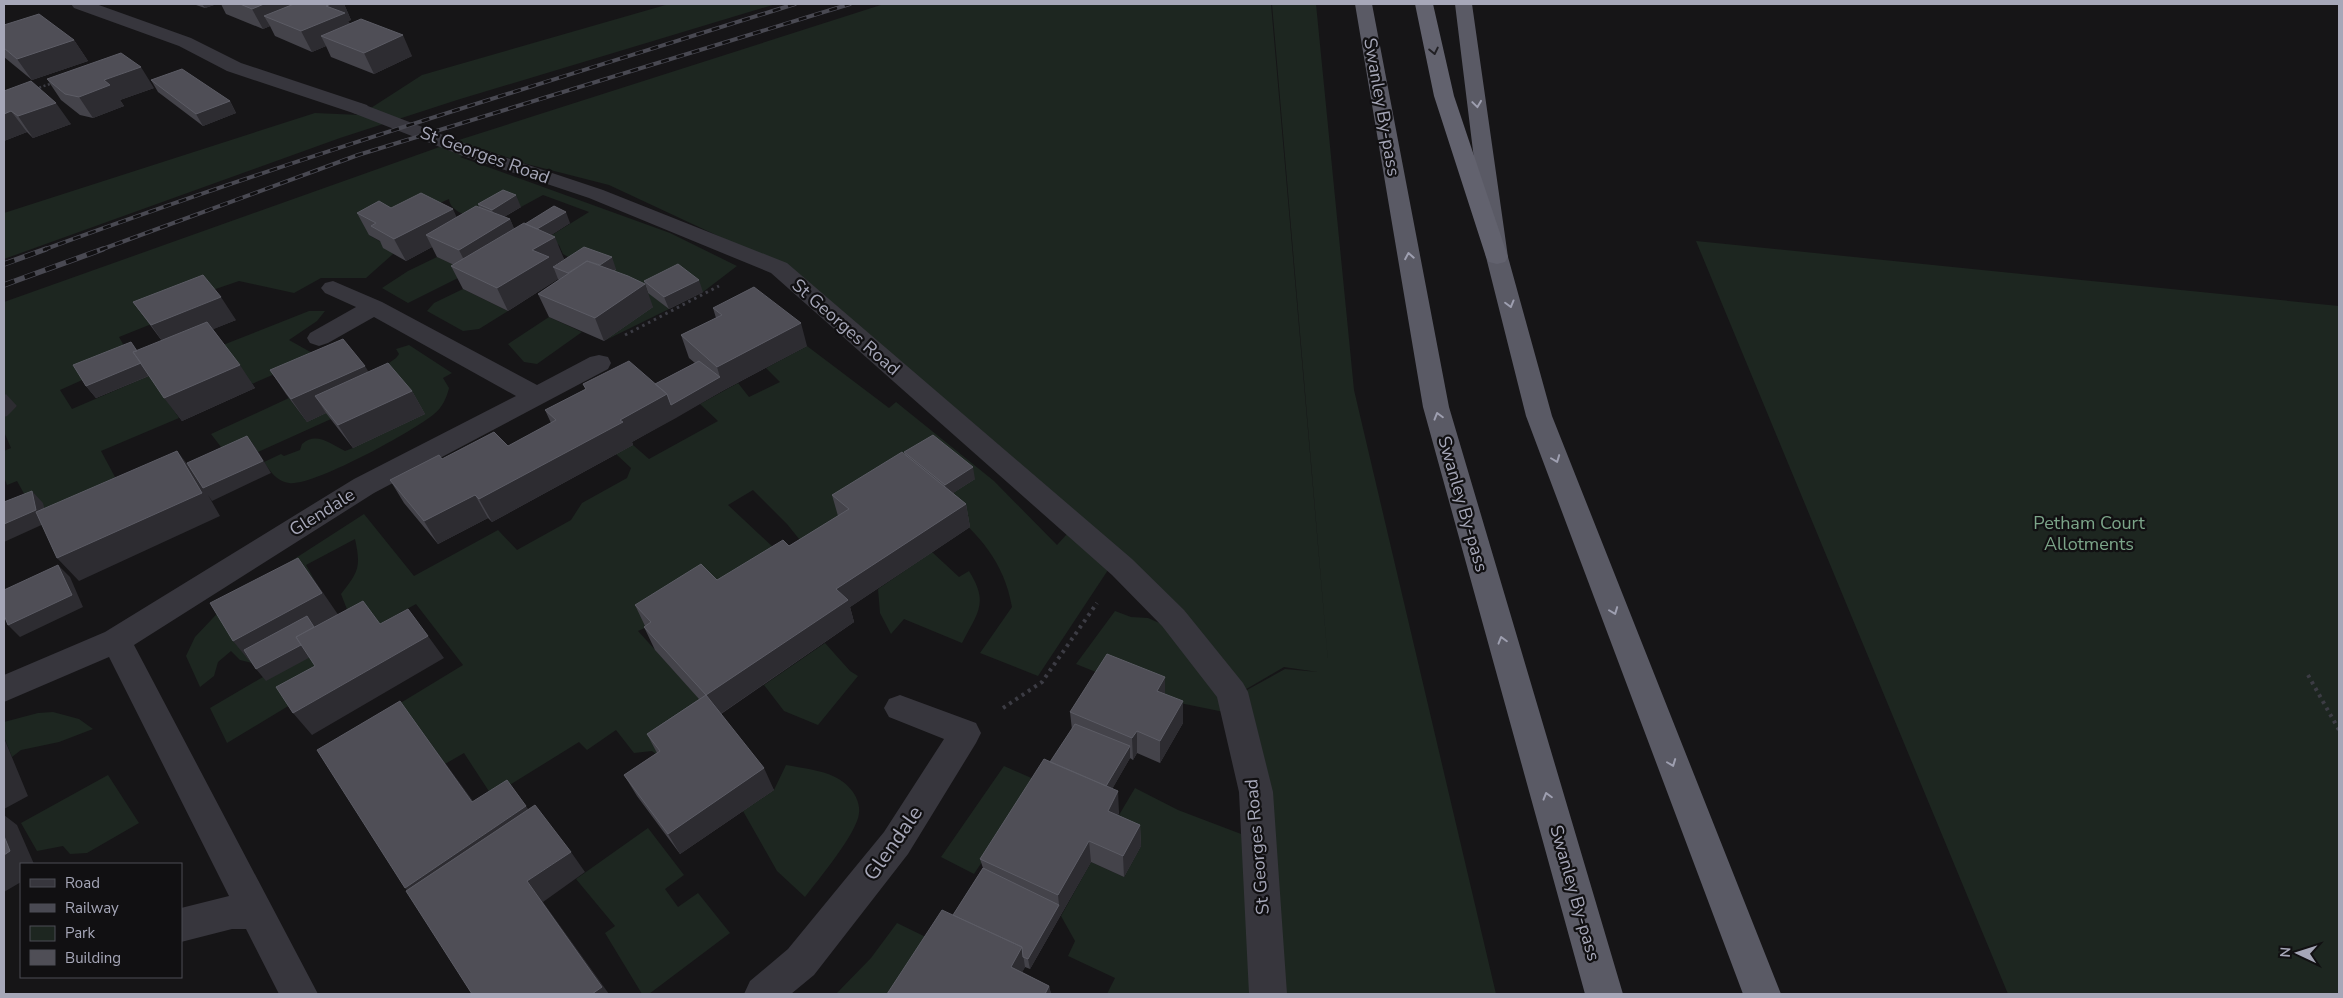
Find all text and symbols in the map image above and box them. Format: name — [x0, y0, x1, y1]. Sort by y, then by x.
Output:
street label: Swanley By-pass — [1358, 36, 1406, 178]
one-way arrow — [1429, 47, 1439, 56]
one-way arrow — [1471, 100, 1481, 108]
street label: St Georges Road — [417, 120, 553, 190]
one-way arrow — [1404, 252, 1414, 261]
street label: St Georges Road — [787, 273, 905, 381]
one-way arrow — [1504, 299, 1514, 307]
one-way arrow — [1434, 413, 1444, 421]
street label: Swanley By-pass — [1432, 433, 1494, 575]
one-way arrow — [1550, 455, 1560, 463]
street label: Glendale — [285, 482, 359, 542]
park label: Petham Court Allotments — [2033, 511, 2145, 556]
one-way arrow — [1608, 606, 1618, 615]
one-way arrow — [1498, 636, 1508, 644]
one-way arrow — [1666, 758, 1677, 767]
street label: St Georges Road — [1239, 778, 1275, 916]
one-way arrow — [1542, 792, 1553, 800]
street label: Glendale — [857, 800, 929, 886]
street label: Swanley By-pass — [1544, 822, 1606, 964]
legend — [20, 863, 182, 978]
text: Road — [65, 873, 100, 893]
text: Railway — [65, 898, 119, 918]
text: Park — [65, 923, 95, 943]
north arrow — [2273, 928, 2323, 978]
text: N — [2276, 946, 2295, 958]
text: Building — [65, 948, 121, 968]

